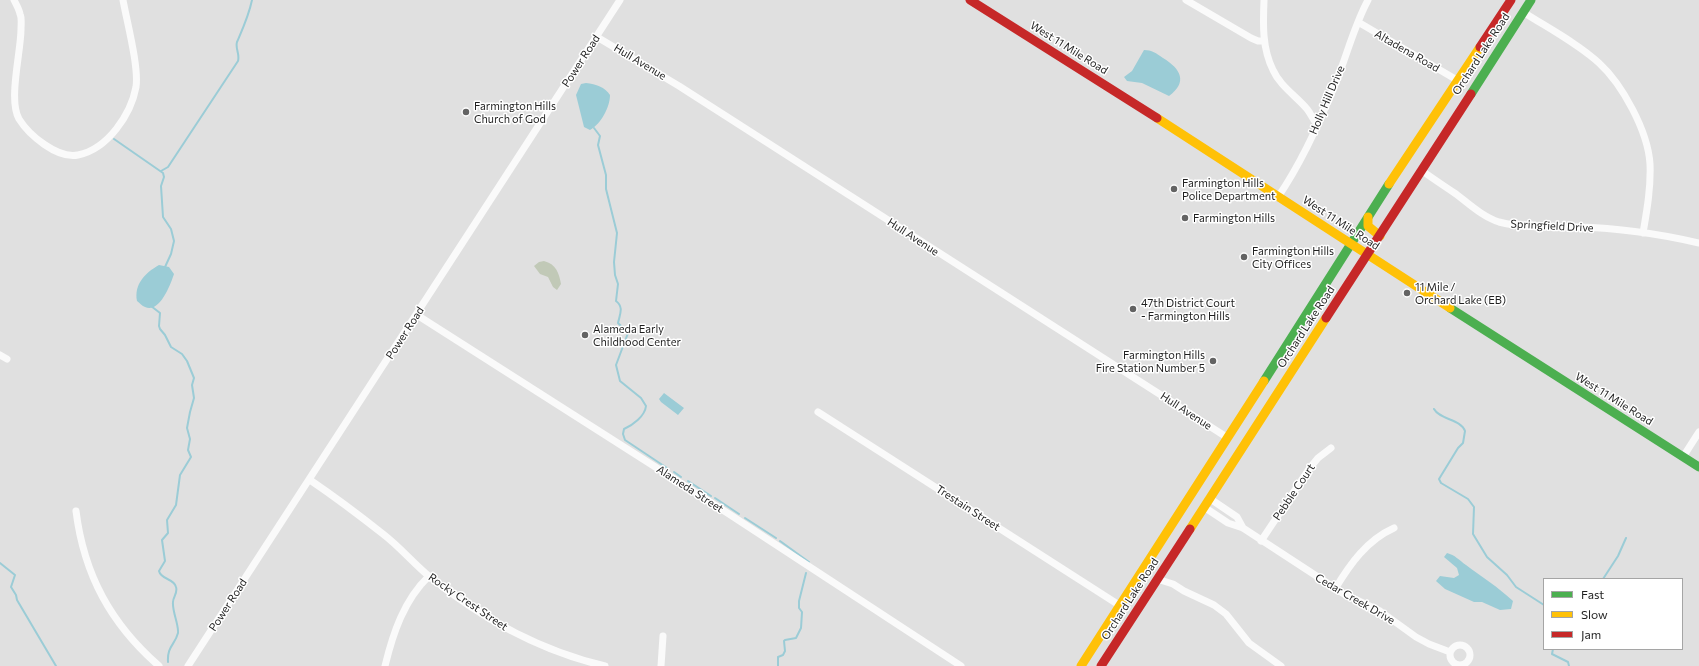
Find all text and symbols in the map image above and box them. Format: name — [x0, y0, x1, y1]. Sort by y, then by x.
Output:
street label: Orchard Lake Road — [1450, 11, 1512, 97]
street label: West 11 Mile Road — [1028, 19, 1110, 77]
street label: Altadena Road — [1372, 27, 1442, 75]
street label: Power Road — [559, 32, 603, 90]
street label: Hull Avenue — [611, 41, 669, 83]
street label: Holly Hill Drive — [1307, 64, 1347, 136]
place label: Farmington Hills Church of God — [474, 99, 556, 125]
marker: Farmington Hills Church of God — [461, 107, 471, 117]
place label: Farmington Hills Police Department — [1182, 176, 1276, 202]
marker: Farmington Hills Police Department — [1169, 184, 1179, 194]
street label: West 11 Mile Road — [1300, 193, 1382, 253]
place label: Farmington Hills — [1193, 211, 1275, 225]
marker: Farmington Hills — [1180, 213, 1190, 223]
street label: Hull Avenue — [885, 215, 941, 259]
street label: Springfield Drive — [1510, 217, 1594, 235]
place label: Farmington Hills City Offices — [1252, 244, 1334, 270]
marker: Farmington Hills City Offices — [1239, 252, 1249, 262]
place label: 11 Mile / Orchard Lake (EB) — [1415, 280, 1506, 306]
street label: Orchard Lake Road — [1275, 284, 1337, 370]
marker: 11 Mile / Orchard Lake (EB) — [1402, 288, 1412, 298]
place label: 47th District Court - Farmington Hills — [1141, 296, 1235, 322]
street label: Power Road — [383, 304, 427, 362]
marker: 47th District Court - Farmington Hills — [1128, 304, 1138, 314]
place label: Alameda Early Childhood Center — [593, 322, 681, 348]
marker: Alameda Early Childhood Center — [580, 330, 590, 340]
place label: Farmington Hills Fire Station Number 5 — [1096, 348, 1205, 374]
marker: Farmington Hills Fire Station Number 5 — [1208, 356, 1218, 366]
street label: West 11 Mile Road — [1573, 370, 1655, 428]
street label: Hull Avenue — [1158, 389, 1214, 433]
street label: Pebble Court — [1270, 461, 1318, 523]
street label: Alameda Street — [654, 463, 726, 515]
street label: Trestain Street — [933, 482, 1003, 534]
street label: Orchard Lake Road — [1099, 556, 1161, 642]
street label: Rocky Crest Street — [426, 571, 510, 633]
street label: Cedar Creek Drive — [1313, 571, 1397, 627]
street label: Power Road — [206, 576, 250, 634]
legend — [1543, 578, 1683, 650]
text: Fast — [1581, 587, 1604, 601]
text: Slow — [1581, 607, 1608, 621]
text: Jam — [1581, 627, 1601, 641]

